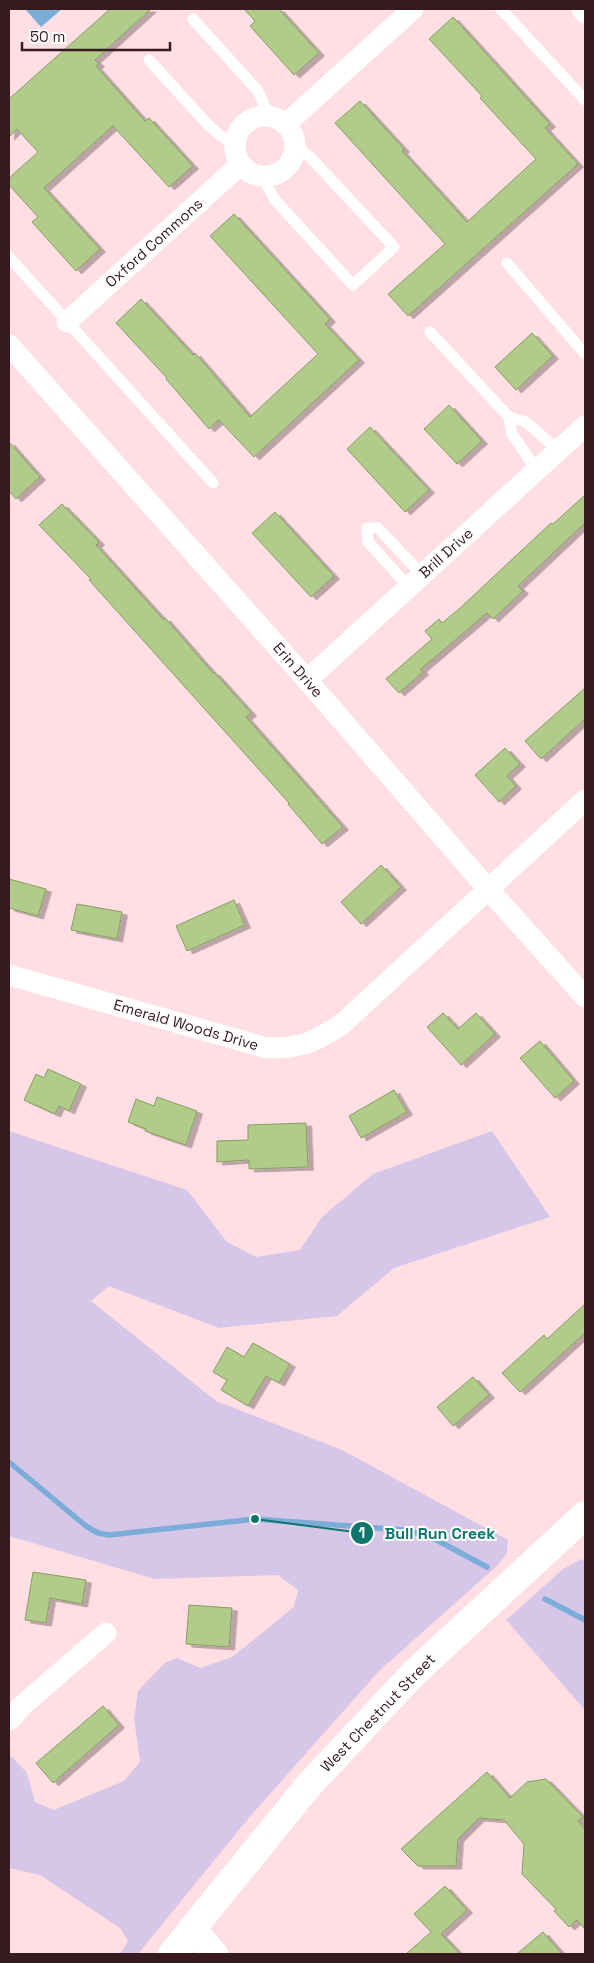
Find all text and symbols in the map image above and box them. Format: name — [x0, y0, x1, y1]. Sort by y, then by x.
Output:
scale bar — [22, 20, 170, 52]
text: 50 m — [30, 27, 65, 46]
street label: Oxford Commons — [101, 194, 206, 291]
street label: Brill Drive — [415, 523, 477, 582]
street label: Erin Drive — [269, 638, 328, 701]
street label: Emerald Woods Drive — [111, 995, 261, 1054]
callout: Bull Run Creek — [350, 1518, 505, 1549]
text: 1 — [359, 1523, 365, 1542]
text: Bull Run Creek — [385, 1523, 495, 1544]
street label: West Chestnut Street — [316, 1649, 439, 1776]

